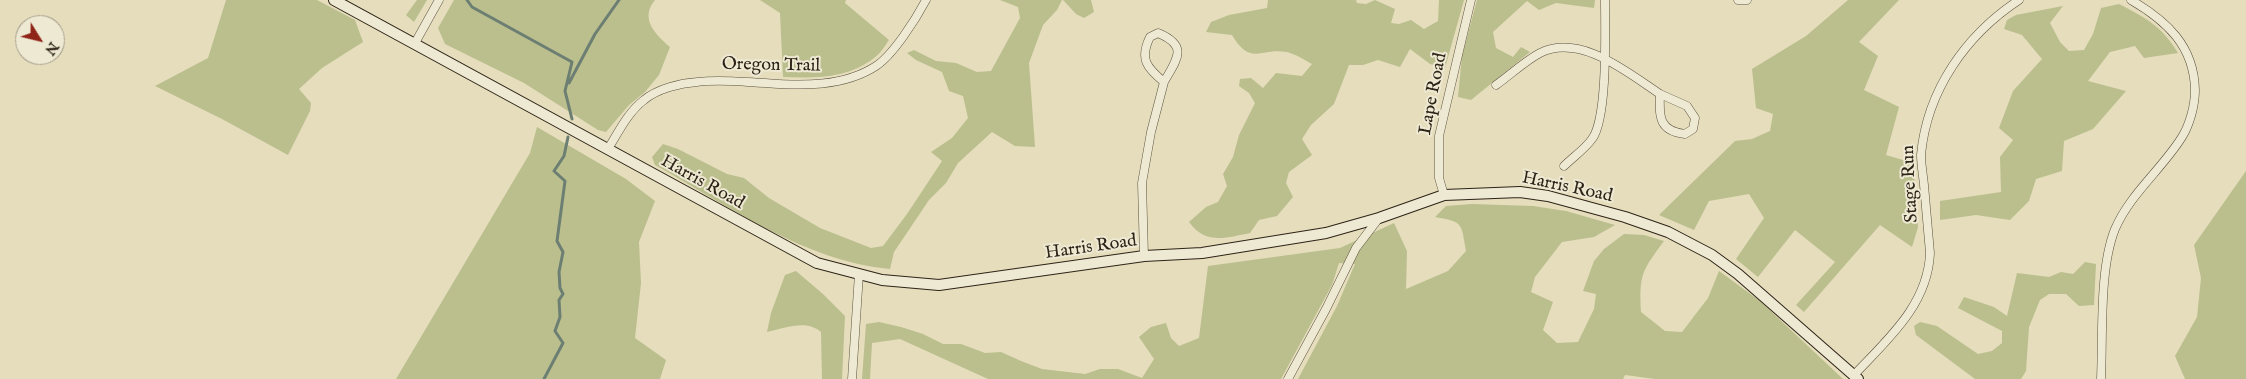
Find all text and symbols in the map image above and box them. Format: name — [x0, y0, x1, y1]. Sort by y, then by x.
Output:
north arrow — [15, 15, 65, 65]
text: N — [40, 38, 62, 58]
street label: Lape Road — [1415, 51, 1453, 137]
street label: Oregon Trail — [722, 54, 820, 78]
street label: Stage Run — [1898, 145, 1924, 223]
street label: Harris Road — [656, 151, 748, 215]
street label: Harris Road — [1520, 168, 1614, 208]
street label: Harris Road — [1044, 231, 1138, 265]

